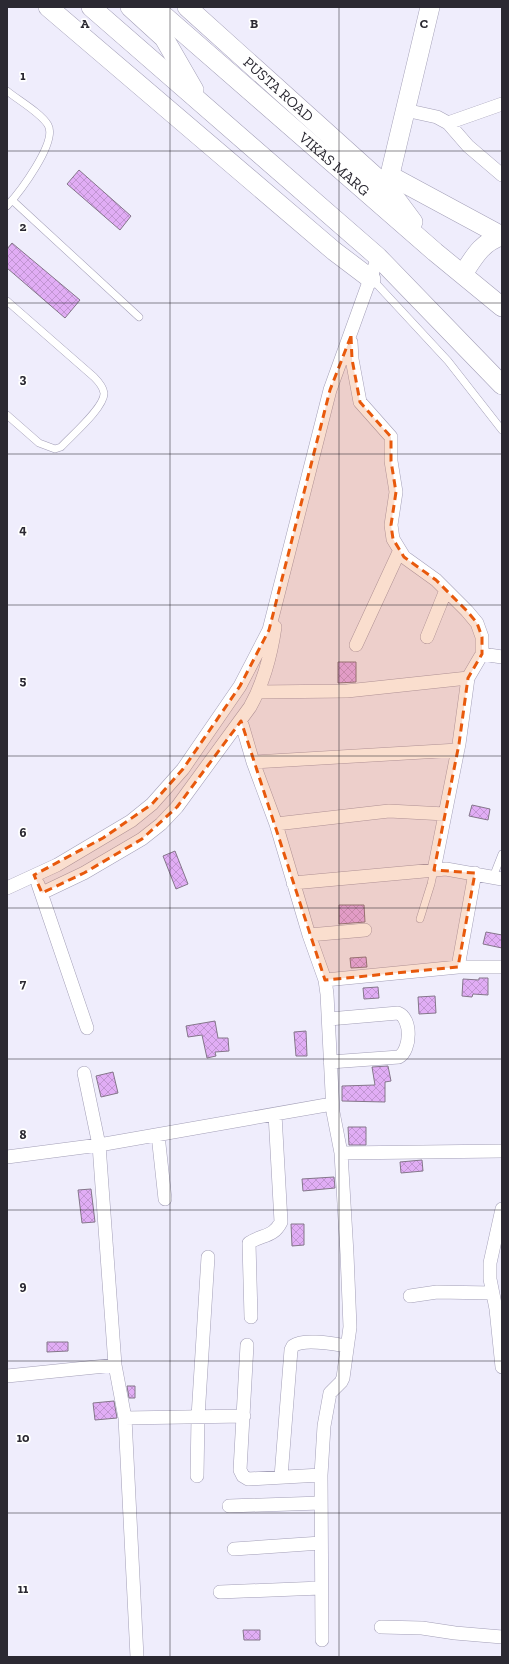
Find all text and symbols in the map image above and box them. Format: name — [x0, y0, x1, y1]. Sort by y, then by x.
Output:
text: A — [81, 16, 90, 31]
text: B — [250, 16, 258, 31]
text: C — [420, 16, 428, 31]
street label: PUSTA ROAD — [240, 53, 317, 126]
text: 1 — [20, 68, 26, 83]
street label: VIKAS MARG — [294, 128, 373, 200]
text: 2 — [20, 219, 27, 234]
text: 3 — [20, 371, 27, 386]
text: 4 — [19, 522, 27, 537]
text: 5 — [20, 673, 27, 688]
text: 6 — [20, 825, 27, 840]
text: 7 — [20, 976, 27, 991]
text: 8 — [19, 1127, 27, 1142]
text: 9 — [20, 1278, 27, 1293]
text: 10 — [17, 1430, 30, 1445]
text: 11 — [18, 1581, 29, 1596]

